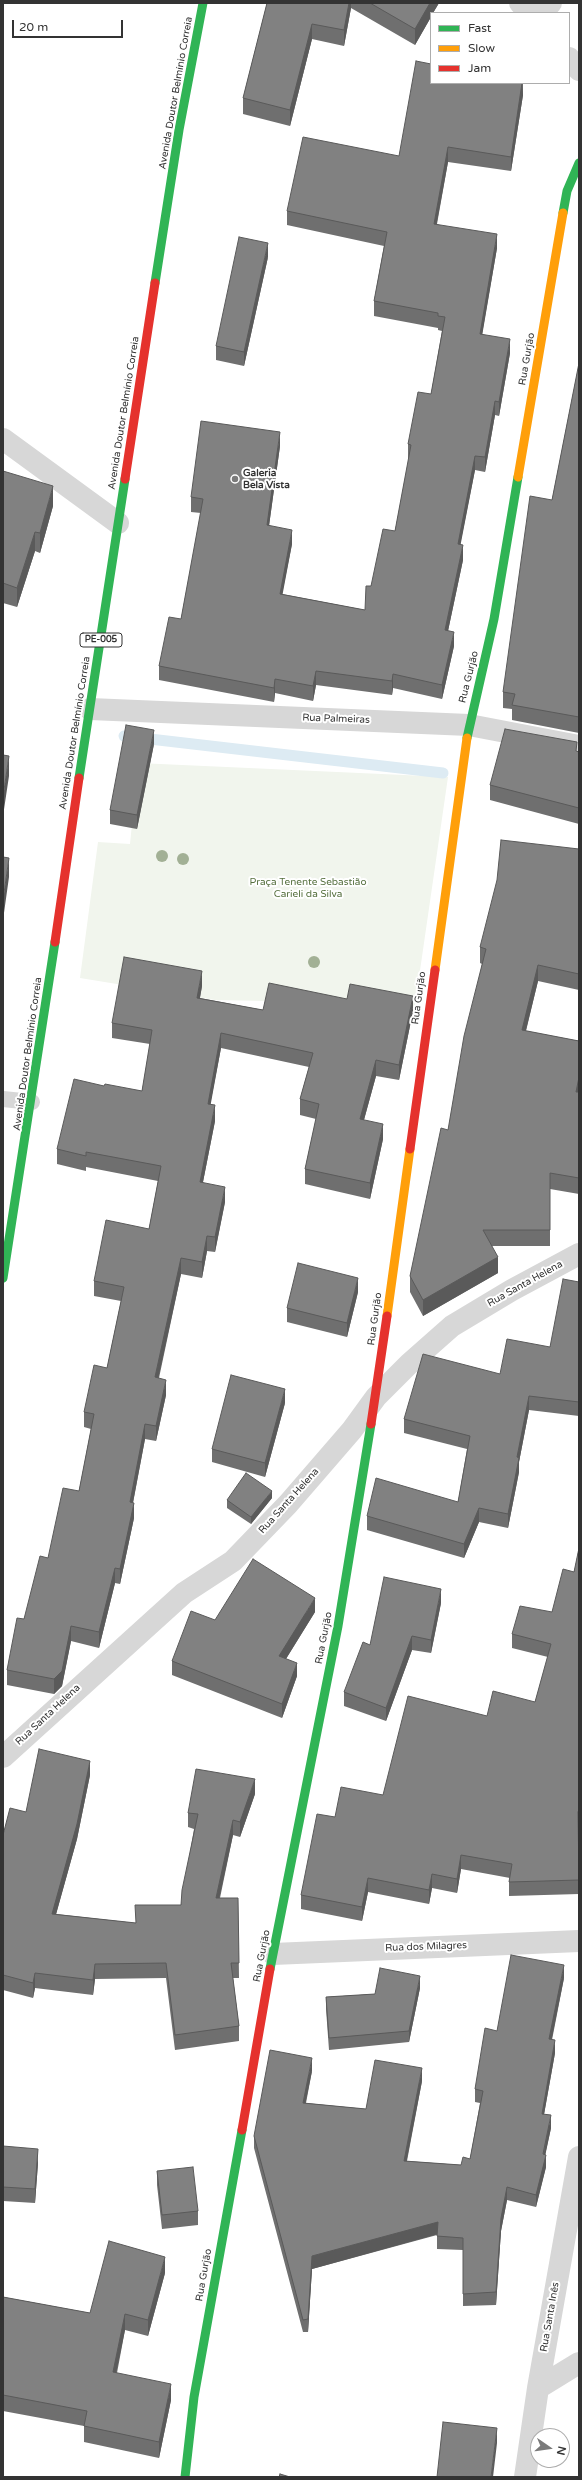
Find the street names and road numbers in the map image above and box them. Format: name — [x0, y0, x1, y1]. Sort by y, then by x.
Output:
street label: Avenida Doutor Belmínio Correia — [157, 16, 195, 170]
street label: Rua Gurjão — [516, 332, 538, 386]
street label: Avenida Doutor Belmínio Correia — [106, 336, 142, 490]
road number: PE-005 — [80, 633, 122, 647]
street label: Rua Gurjão — [457, 650, 481, 704]
street label: Avenida Doutor Belmínio Correia — [57, 656, 93, 810]
street label: Rua Palmeiras — [302, 712, 370, 726]
street label: Rua Gurjão — [409, 971, 429, 1025]
street label: Avenida Doutor Belmínio Correia — [11, 976, 45, 1132]
street label: Rua Santa Helena — [485, 1258, 565, 1310]
street label: Rua Gurjão — [365, 1292, 385, 1346]
street label: Rua Santa Helena — [256, 1466, 322, 1536]
street label: Rua Gurjão — [313, 1611, 335, 1665]
street label: Rua Santa Helena — [13, 1682, 83, 1748]
street label: Rua Gurjão — [251, 1929, 273, 1983]
street label: Rua dos Milagres — [385, 1940, 467, 1954]
street label: Rua Gurjão — [193, 2248, 215, 2302]
street label: Rua Santa Inês — [538, 2281, 562, 2353]

